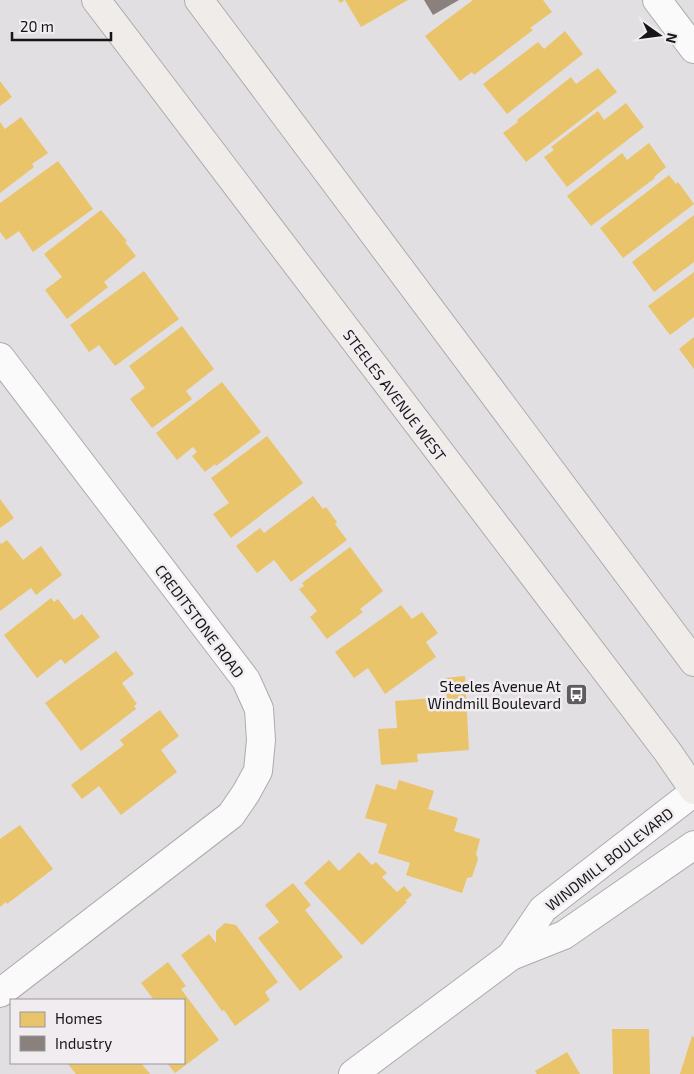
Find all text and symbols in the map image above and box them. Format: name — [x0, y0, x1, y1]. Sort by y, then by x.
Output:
scale bar — [12, 10, 111, 42]
north arrow — [634, 10, 684, 60]
text: 20 m — [20, 17, 54, 35]
text: N — [663, 31, 682, 45]
street label: STEELES AVENUE WEST — [340, 326, 450, 464]
street label: CREDITSTONE ROAD — [152, 561, 248, 681]
place label: Steeles Avenue At Windmill Boulevard — [428, 677, 561, 712]
bus stop icon: Steeles Avenue At Windmill Boulevard — [565, 683, 589, 707]
street label: WINDMILL BOULEVARD — [542, 804, 676, 914]
legend — [10, 999, 185, 1064]
text: Homes — [55, 1009, 102, 1027]
text: Industry — [55, 1034, 112, 1052]

